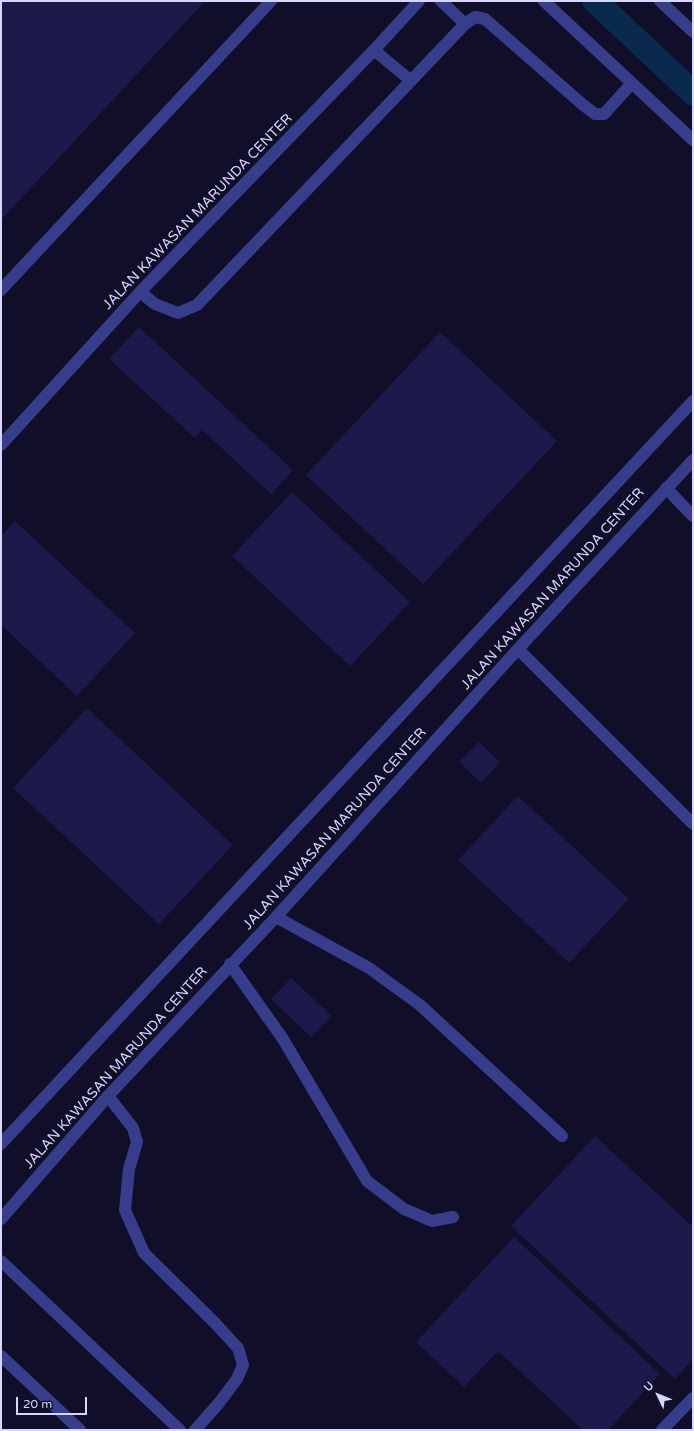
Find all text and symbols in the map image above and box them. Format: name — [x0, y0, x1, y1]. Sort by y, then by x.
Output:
street label: JALAN KAWASAN MARUNDA CENTER — [100, 111, 296, 313]
street label: JALAN KAWASAN MARUNDA CENTER — [458, 485, 648, 693]
street label: JALAN KAWASAN MARUNDA CENTER — [240, 725, 430, 933]
street label: JALAN KAWASAN MARUNDA CENTER — [21, 964, 211, 1172]
north arrow — [638, 1375, 678, 1415]
text: U — [641, 1379, 656, 1394]
scale bar — [18, 1389, 89, 1415]
text: 20 m — [23, 1397, 52, 1411]

